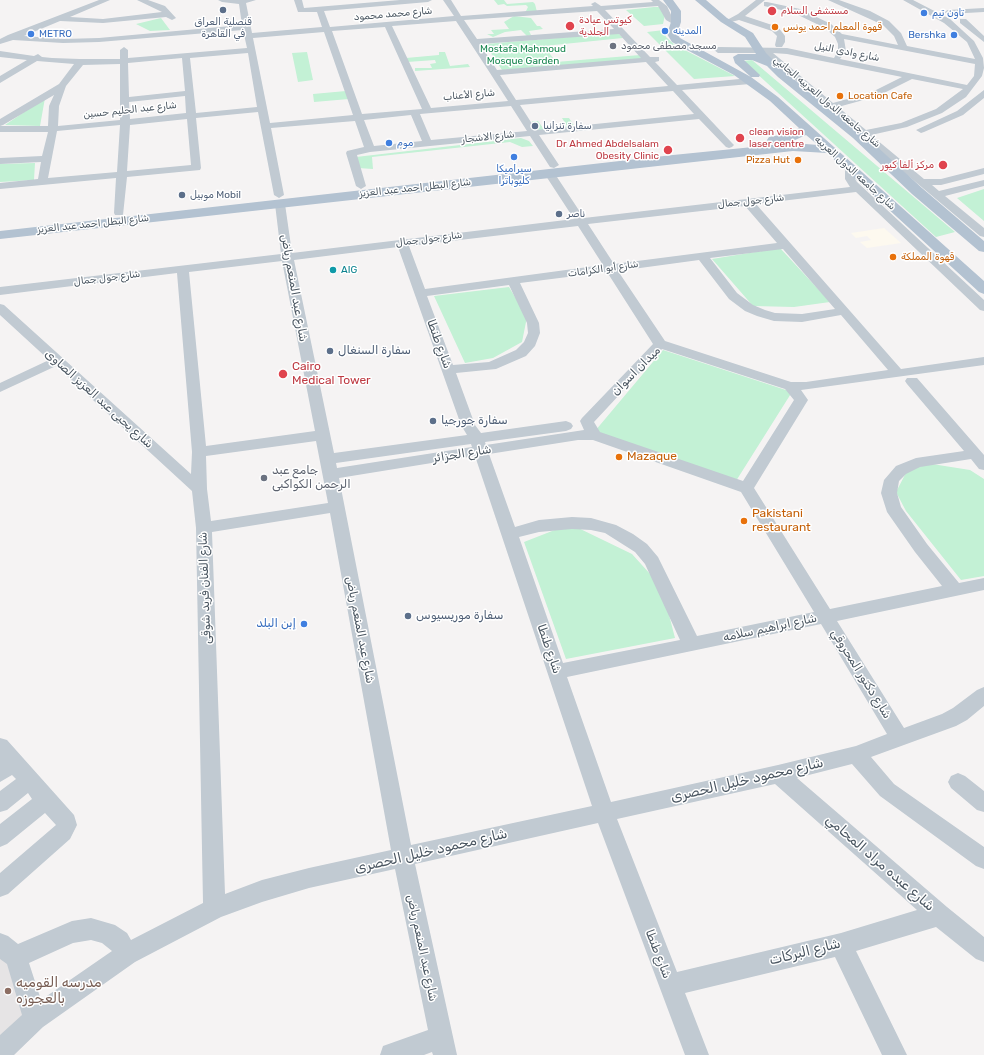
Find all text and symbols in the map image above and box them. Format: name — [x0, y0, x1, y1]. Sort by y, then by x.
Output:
marker: قنصلية العراق في القاهرة — [218, 5, 228, 15]
street label: شارع محمد محمود — [353, 5, 433, 23]
marker: مستشفى السلام — [766, 5, 778, 17]
place label: مستشفى السلام — [781, 5, 848, 17]
place label: تاون تيم — [932, 7, 964, 19]
marker: تاون تيم — [919, 8, 929, 18]
place label: كيوتس عيادة الجلدية — [579, 14, 632, 38]
place label: قنصلية العراق في القاهرة — [194, 16, 252, 40]
marker: كيوتس عيادة الجلدية — [564, 20, 576, 32]
place label: قهوة المعلم احمد يونس — [783, 21, 882, 33]
marker: قهوة المعلم احمد يونس — [770, 22, 780, 32]
place label: المدينه — [673, 25, 702, 37]
marker: المدينه — [660, 26, 670, 36]
place label: METRO — [39, 28, 72, 40]
marker: METRO — [26, 29, 36, 39]
place label: Bershka — [908, 29, 946, 41]
marker: Bershka — [949, 30, 959, 40]
place label: مسجد مصطفى محمود — [621, 40, 717, 52]
street label: شارع وادى النيل — [814, 40, 880, 64]
marker: مسجد مصطفى محمود — [608, 41, 618, 51]
park label: Mostafa Mahmoud Mosque Garden — [480, 43, 566, 66]
street label: شارع جامعه الدول العربيه الجانبي — [771, 54, 883, 150]
street label: شارع الأعناب — [442, 87, 496, 103]
place label: Location Cafe — [848, 90, 912, 102]
marker: Location Cafe — [835, 91, 845, 101]
street label: شارع عبد الحليم حسين — [83, 99, 177, 121]
place label: سفارة تنزانيا — [543, 120, 592, 132]
marker: سفارة تنزانيا — [530, 121, 540, 131]
place label: clean vision laser centre — [749, 126, 804, 150]
street label: شارع الاشجار — [461, 128, 515, 146]
marker: clean vision laser centre — [734, 132, 746, 144]
street label: شارع جامعه الدول العربيه — [812, 133, 898, 213]
place label: موم — [397, 137, 413, 149]
marker: موم — [384, 138, 394, 148]
place label: Dr Ahmed Abdelsalam Obesity Clinic — [556, 138, 659, 162]
marker: Dr Ahmed Abdelsalam Obesity Clinic — [662, 144, 674, 156]
marker: سيراميكا كليوباترا — [509, 152, 519, 162]
place label: Pizza Hut — [746, 154, 790, 166]
marker: Pizza Hut — [793, 155, 803, 165]
place label: مركز ألفا كيور — [881, 159, 934, 171]
marker: مركز ألفا كيور — [937, 159, 949, 171]
place label: سيراميكا كليوباترا — [496, 163, 532, 186]
street label: شارع البطل احمد عبد العزيز — [358, 176, 472, 200]
place label: موبيل Mobil — [190, 189, 241, 201]
marker: موبيل Mobil — [177, 190, 187, 200]
street label: شارع جول جمال — [717, 192, 785, 210]
place label: ناصر — [567, 208, 585, 220]
marker: ناصر — [554, 209, 564, 219]
street label: شارع البطل احمد عبد العزيز — [36, 212, 150, 236]
street label: شارع جول جمال — [395, 229, 463, 249]
street label: شارع عبد المنعم رياض — [277, 233, 311, 343]
place label: قهوة المملكة — [901, 251, 954, 263]
marker: قهوة المملكة — [888, 252, 898, 262]
street label: شارع أبو الكرامات — [567, 258, 639, 280]
place label: AIG — [341, 264, 357, 276]
marker: AIG — [328, 265, 338, 275]
street label: شارع جول جمال — [73, 268, 141, 288]
street label: شارع طنطا — [423, 317, 455, 371]
street label: ميدان اسوان — [608, 343, 664, 399]
place label: سفارة السنغال — [338, 344, 411, 358]
marker: سفارة السنغال — [325, 346, 335, 356]
street label: شارع يحيى عبد العزيز الصاوى — [42, 347, 156, 451]
place label: Cairo Medical Tower — [292, 360, 371, 388]
marker: Cairo Medical Tower — [277, 368, 289, 380]
place label: سفارة جورجيا — [441, 414, 508, 428]
marker: سفارة جورجيا — [428, 416, 438, 426]
street label: شارع الجزائر — [432, 442, 492, 466]
place label: Mazaque — [627, 450, 677, 464]
marker: Mazaque — [614, 452, 624, 462]
place label: جامع عبد الرحمن الكواكبى — [272, 464, 351, 492]
marker: جامع عبد الرحمن الكواكبى — [259, 473, 269, 483]
place label: Pakistani restaurant — [752, 507, 811, 535]
marker: Pakistani restaurant — [739, 516, 749, 526]
street label: شارع الفنان فريد شوقى — [196, 532, 214, 644]
street label: شارع عبد المنعم رياض — [343, 575, 377, 685]
place label: سفارة موريسيوس — [416, 609, 503, 623]
marker: سفارة موريسيوس — [403, 611, 413, 621]
street label: شارع ابراهيم سلامه — [722, 611, 818, 645]
place label: إبن البلد — [256, 617, 296, 631]
marker: إبن البلد — [299, 619, 309, 629]
street label: شارع طنطا — [534, 622, 564, 676]
street label: شارع دكتور المحروقي — [828, 627, 894, 721]
street label: شارع محمود خليل الحصرى — [669, 754, 825, 806]
street label: شارع عبده مراد المحامي — [822, 811, 938, 915]
street label: شارع محمود خليل الحصرى — [353, 825, 509, 877]
street label: شارع عبد المنعم رياض — [404, 893, 440, 1003]
street label: شارع طنطا — [642, 927, 674, 981]
street label: شارع البركات — [768, 935, 842, 969]
place label: مدرسه القوميه بالعجوزه — [16, 975, 102, 1008]
marker: مدرسه القوميه بالعجوزه — [3, 986, 13, 996]

